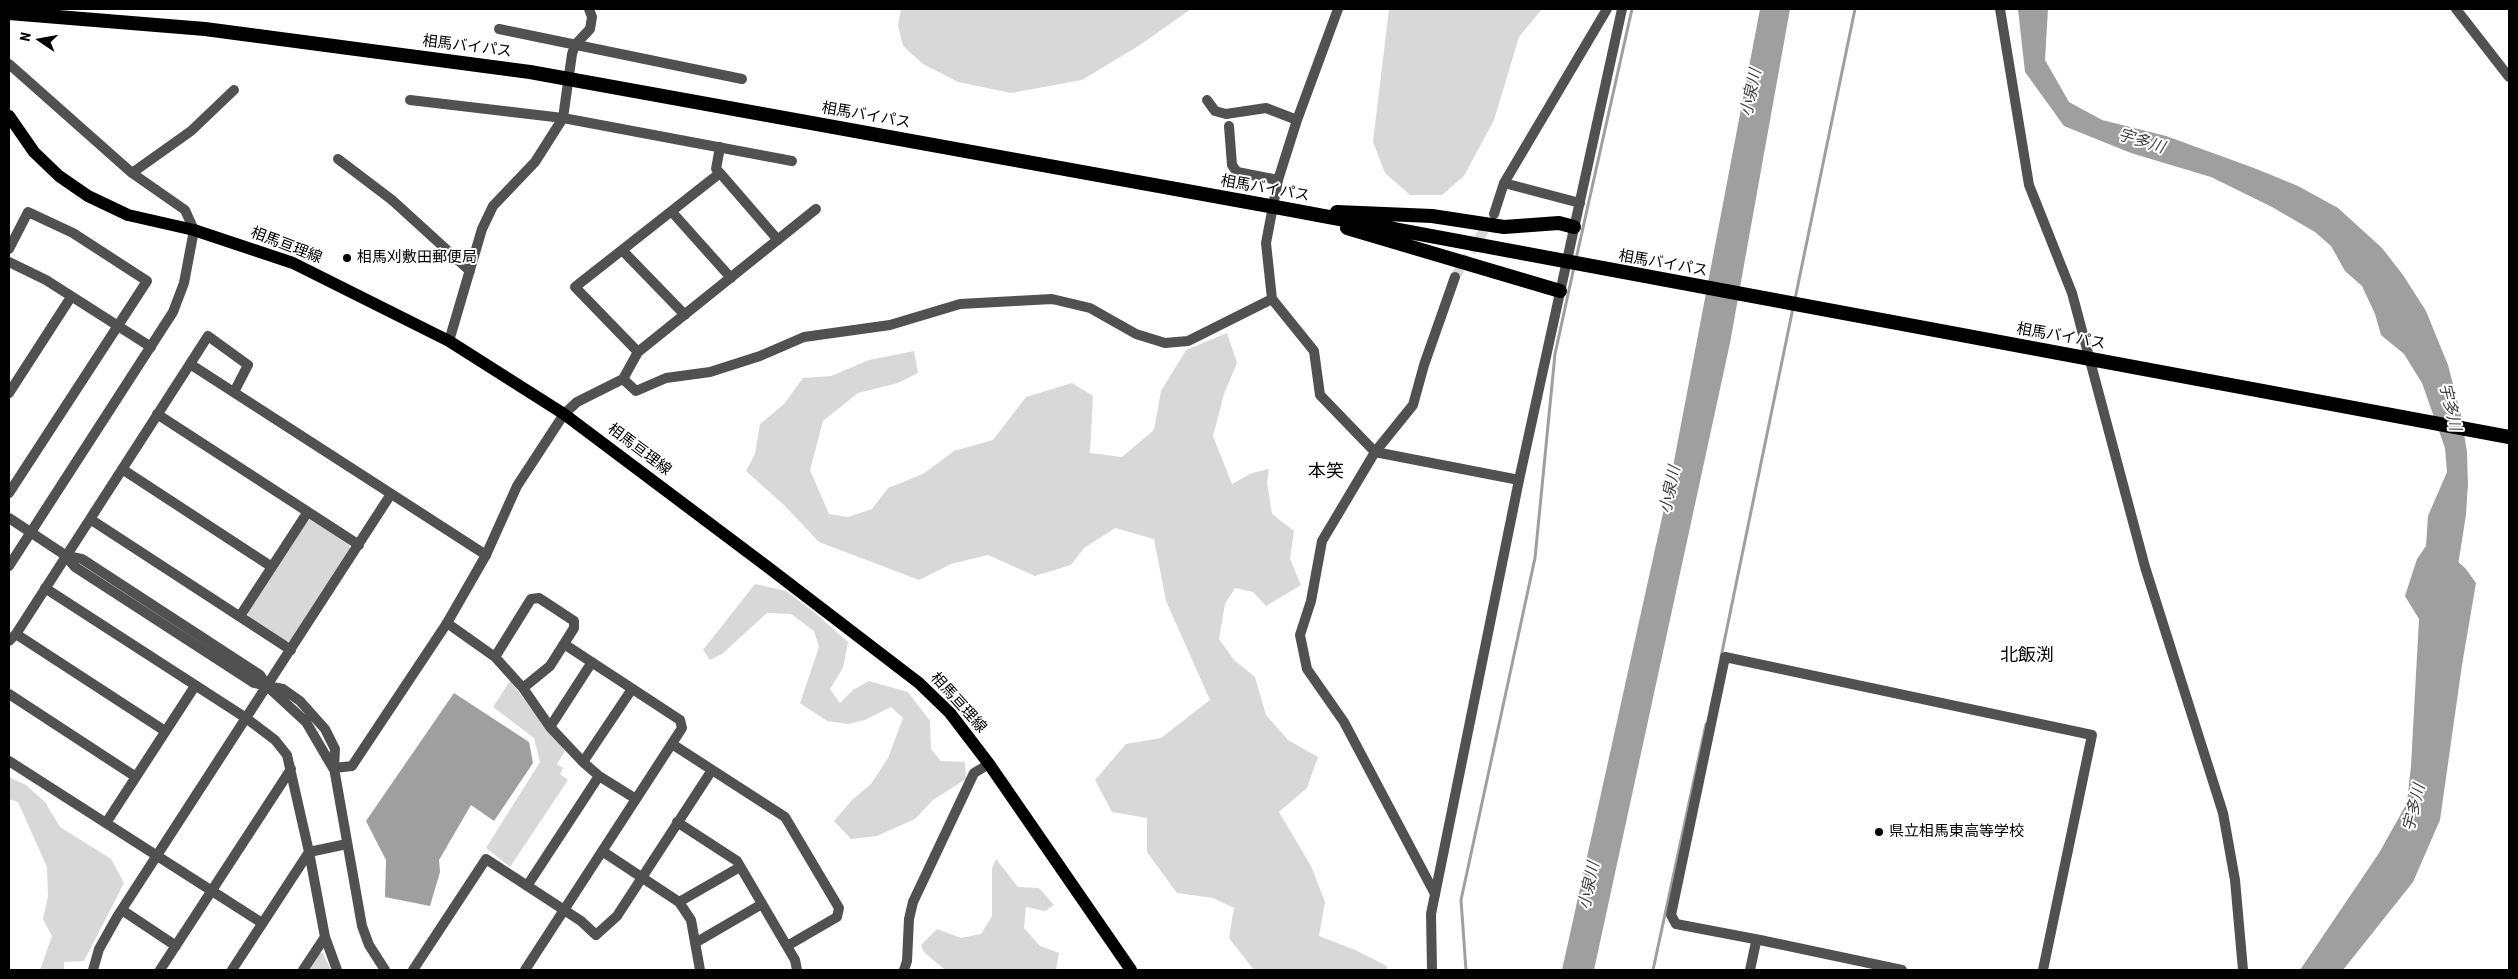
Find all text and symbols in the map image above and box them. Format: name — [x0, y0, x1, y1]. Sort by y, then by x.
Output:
north arrow — [15, 15, 65, 65]
text: N — [17, 31, 34, 43]
street label: 相馬バイパス — [421, 33, 513, 61]
water label: 小泉川 — [1738, 68, 1766, 118]
street label: 相馬バイパス — [820, 99, 912, 133]
water label: 宇多川 — [2115, 126, 2167, 158]
street label: 相馬バイパス — [1219, 172, 1311, 206]
street label: 相馬亘理線 — [248, 224, 324, 268]
street label: 相馬バイパス — [1617, 247, 1709, 281]
place label: 相馬刈敷田郵便局 — [357, 249, 477, 267]
marker: 相馬刈敷田郵便局 — [341, 252, 353, 264]
street label: 相馬バイパス — [2015, 320, 2107, 354]
water label: 宇多川 — [2434, 381, 2464, 433]
street label: 相馬亘理線 — [604, 420, 674, 480]
district label: 本笑 — [1308, 461, 1344, 483]
water label: 小泉川 — [1657, 465, 1685, 515]
district label: 北飯渕 — [2000, 645, 2054, 667]
street label: 相馬亘理線 — [926, 669, 990, 737]
water label: 宇多川 — [2400, 782, 2430, 834]
place label: 県立相馬東高等学校 — [1889, 823, 2024, 841]
marker: 県立相馬東高等学校 — [1873, 826, 1885, 838]
water label: 小泉川 — [1576, 861, 1604, 911]

